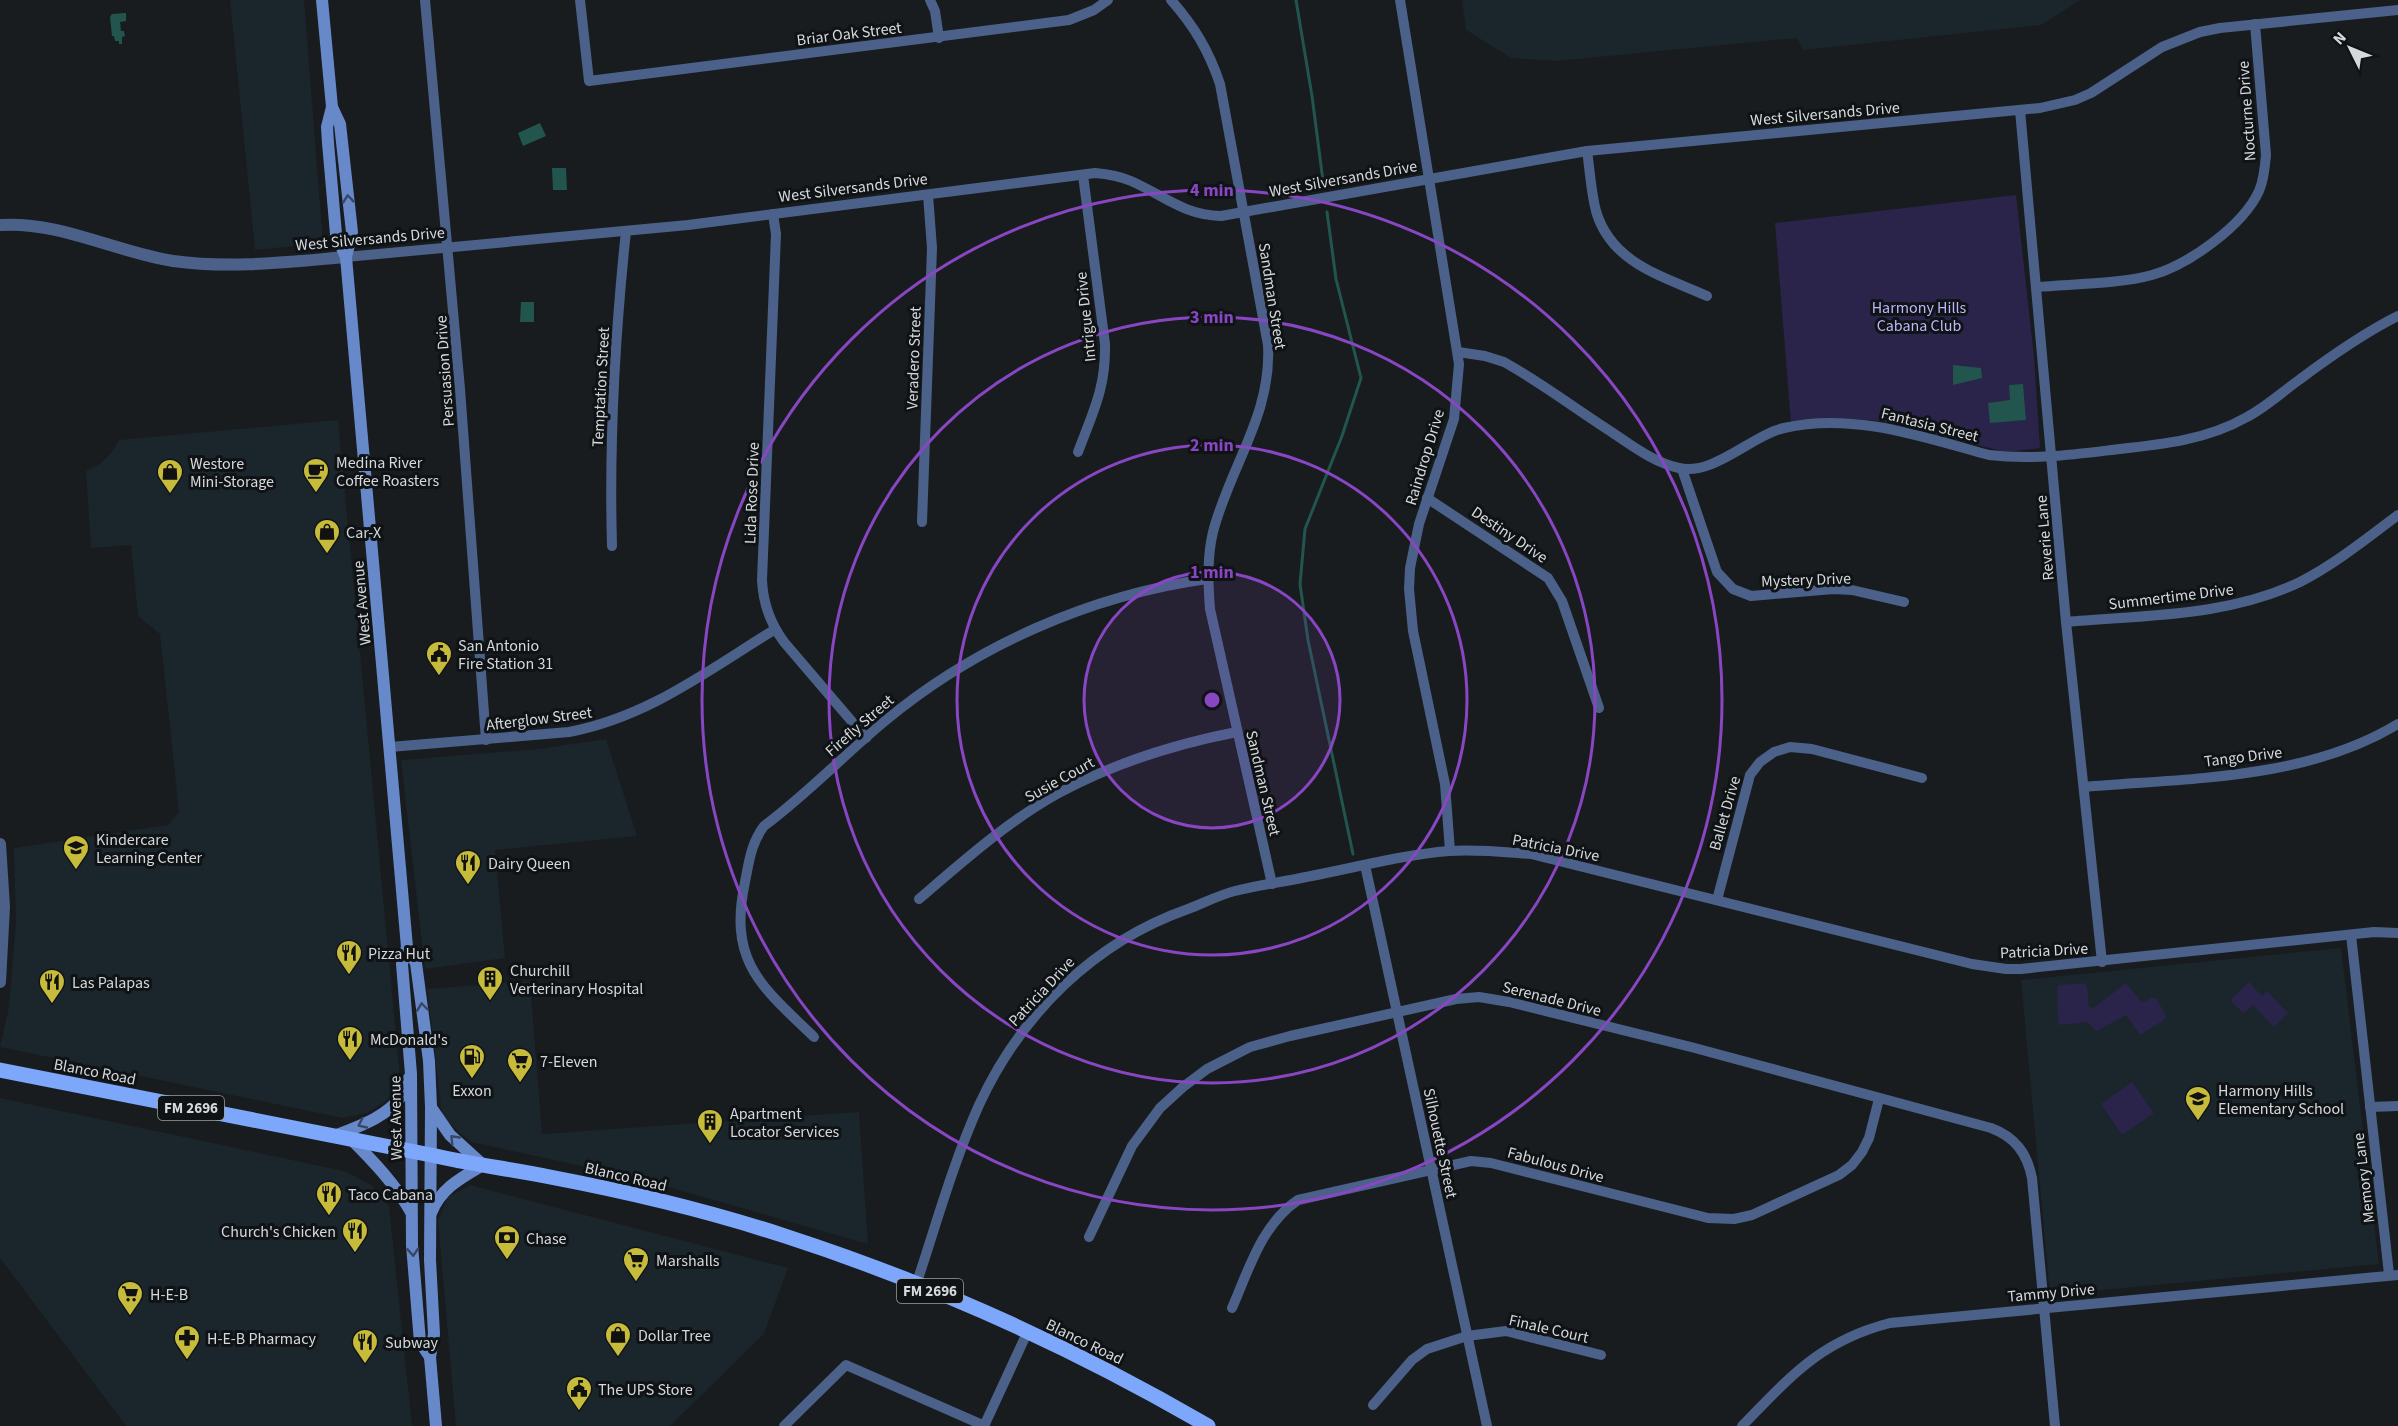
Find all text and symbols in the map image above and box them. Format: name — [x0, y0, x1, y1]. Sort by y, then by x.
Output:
street label: Briar Oak Street — [795, 17, 903, 51]
north arrow — [2320, 18, 2380, 78]
text: N — [2328, 27, 2351, 50]
street label: Nocturne Drive — [2233, 60, 2261, 162]
street label: West Silversands Drive — [1749, 97, 1901, 131]
street label: West Silversands Drive — [1267, 155, 1419, 203]
street label: West Silversands Drive — [777, 168, 929, 208]
text: 4 min — [1190, 178, 1234, 203]
one-way arrow — [342, 195, 355, 204]
street label: West Silversands Drive — [294, 222, 446, 256]
street label: Sandman Street — [1253, 241, 1291, 352]
street label: Intrigue Drive — [1070, 271, 1102, 363]
park label: Harmony Hills Cabana Club — [1872, 297, 1967, 337]
street label: Veradero Street — [901, 305, 927, 410]
text: 3 min — [1190, 305, 1234, 330]
street label: Persuasion Drive — [430, 314, 460, 427]
street label: Temptation Street — [587, 326, 615, 448]
street label: Fantasia Street — [1879, 402, 1981, 448]
street label: Raindrop Drive — [1400, 406, 1450, 508]
text: 2 min — [1190, 433, 1234, 458]
street label: Lida Rose Drive — [739, 442, 765, 544]
place label: Medina River Coffee Roasters — [336, 452, 439, 492]
place label: Westore Mini-Storage — [190, 453, 274, 493]
cafe icon: Medina River Coffee Roasters — [301, 456, 331, 494]
shop icon: Westore Mini-Storage — [155, 457, 185, 495]
street label: Reverie Lane — [2030, 494, 2060, 581]
street label: Destiny Drive — [1467, 501, 1552, 568]
shop icon: Car-X — [312, 517, 342, 555]
place label: Car-X — [346, 522, 381, 544]
street label: West Avenue — [347, 560, 377, 646]
text: 1 min — [1190, 560, 1234, 585]
street label: Mystery Drive — [1761, 567, 1851, 593]
street label: Summertime Drive — [2107, 578, 2235, 616]
place label: San Antonio Fire Station 31 — [458, 635, 553, 675]
public building icon: San Antonio Fire Station 31 — [424, 639, 454, 677]
street label: Firefly Street — [820, 689, 899, 762]
centre of rings — [1202, 690, 1222, 710]
street label: Afterglow Street — [485, 702, 594, 736]
street label: Sandman Street — [1240, 728, 1286, 839]
street label: Tango Drive — [2203, 741, 2284, 773]
street label: Susie Court — [1021, 751, 1099, 808]
street label: Ballet Drive — [1704, 773, 1746, 853]
place label: Kindercare Learning Center — [96, 829, 203, 869]
street label: Patricia Drive — [1510, 829, 1601, 867]
school or university icon: Kindercare Learning Center — [61, 833, 91, 871]
restaurant icon: Dairy Queen — [453, 848, 483, 886]
place label: Dairy Queen — [488, 853, 570, 875]
restaurant icon: Pizza Hut — [334, 938, 364, 976]
street label: Patricia Drive — [1999, 938, 2089, 964]
place label: Pizza Hut — [368, 943, 431, 965]
street label: Patricia Drive — [1004, 952, 1080, 1031]
place label: Churchill Verterinary Hospital — [510, 960, 643, 1000]
building icon: Churchill Verterinary Hospital — [475, 964, 505, 1002]
restaurant icon: Las Palapas — [37, 967, 67, 1005]
place label: Las Palapas — [72, 972, 150, 994]
street label: Serenade Drive — [1500, 976, 1604, 1022]
one-way arrow — [416, 1002, 428, 1012]
restaurant icon: McDonald's — [335, 1024, 365, 1062]
place label: McDonald's — [370, 1029, 448, 1051]
fuel station icon: Exxon — [457, 1042, 487, 1080]
supermarket icon: 7-Eleven — [505, 1046, 535, 1084]
place label: 7-Eleven — [540, 1051, 598, 1073]
street label: Blanco Road — [52, 1053, 138, 1091]
street label: West Avenue — [384, 1075, 408, 1161]
place label: Exxon — [452, 1080, 492, 1102]
place label: Harmony Hills Elementary School — [2218, 1080, 2344, 1120]
school or university icon: Harmony Hills Elementary School — [2183, 1084, 2213, 1122]
street label: Silhouette Street — [1418, 1086, 1463, 1201]
road number: FM 2696 — [158, 1096, 224, 1120]
place label: Apartment Locator Services — [730, 1103, 840, 1143]
building icon: Apartment Locator Services — [695, 1107, 725, 1145]
one-way arrow — [358, 1116, 369, 1128]
street label: Memory Lane — [2348, 1131, 2380, 1224]
one-way arrow — [450, 1135, 461, 1146]
street label: Fabulous Drive — [1505, 1142, 1606, 1188]
street label: Blanco Road — [583, 1157, 669, 1197]
restaurant icon: Taco Cabana — [314, 1179, 344, 1217]
place label: Taco Cabana — [348, 1184, 433, 1206]
restaurant icon: Church's Chicken — [340, 1216, 370, 1254]
place label: Church's Chicken — [221, 1221, 336, 1243]
bank icon: Chase — [492, 1223, 522, 1261]
place label: Chase — [526, 1228, 567, 1250]
supermarket icon: Marshalls — [621, 1245, 651, 1283]
one-way arrow — [406, 1247, 419, 1256]
place label: Marshalls — [656, 1250, 720, 1272]
street label: Tammy Drive — [2007, 1278, 2096, 1308]
supermarket icon: H-E-B — [115, 1279, 145, 1317]
road number: FM 2696 — [897, 1279, 963, 1303]
place label: H-E-B — [150, 1284, 188, 1306]
street label: Finale Court — [1507, 1309, 1591, 1349]
street label: Blanco Road — [1042, 1314, 1127, 1370]
shop icon: Dollar Tree — [603, 1320, 633, 1358]
pharmacy icon: H-E-B Pharmacy — [172, 1323, 202, 1361]
place label: Dollar Tree — [638, 1325, 711, 1347]
restaurant icon: Subway — [350, 1327, 380, 1365]
place label: H-E-B Pharmacy — [207, 1328, 317, 1350]
place label: Subway — [385, 1332, 438, 1354]
public building icon: The UPS Store — [564, 1374, 594, 1412]
place label: The UPS Store — [598, 1379, 693, 1401]

